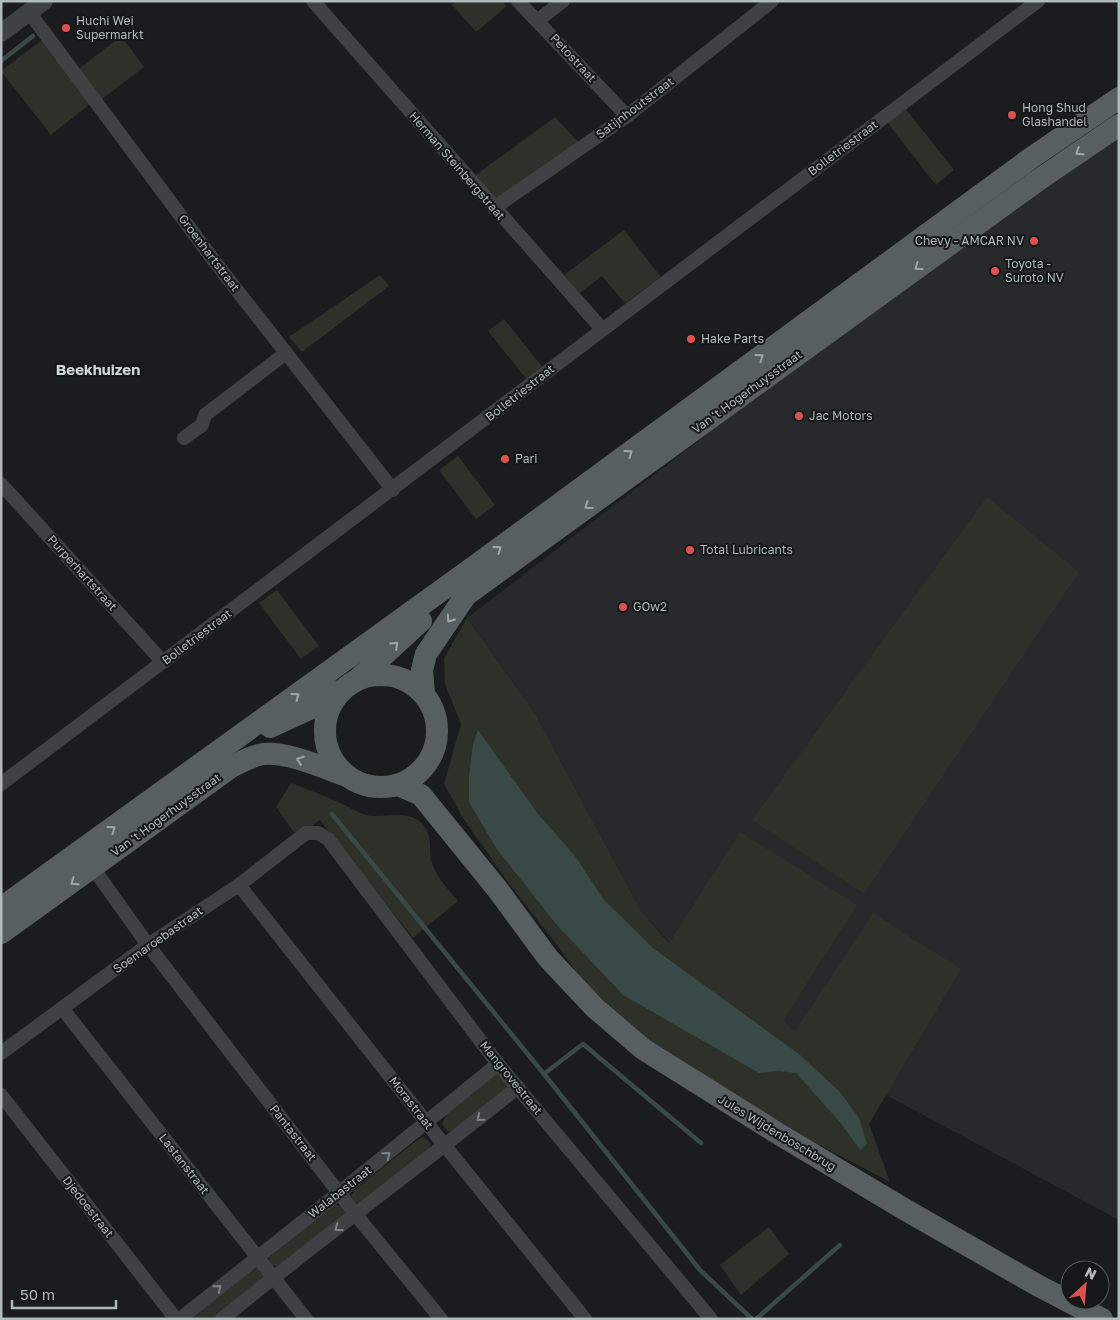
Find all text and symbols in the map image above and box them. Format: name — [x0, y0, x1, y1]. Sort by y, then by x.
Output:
place label: Huchi Wei Supermarkt — [76, 13, 144, 42]
marker: Huchi Wei Supermarkt — [60, 22, 72, 34]
street label: Petostraat — [547, 30, 600, 85]
street label: Satijnhoutstraat — [593, 73, 677, 142]
place label: Hong Shud Glashandel — [1022, 100, 1087, 129]
street label: Herman Steinbergstraat — [406, 108, 509, 223]
marker: Hong Shud Glashandel — [1006, 109, 1018, 121]
street label: Bolletriestraat — [805, 116, 881, 179]
one-way arrow — [1075, 146, 1084, 155]
street label: Groenhartstraat — [176, 211, 243, 294]
place label: Chevy - AMCAR NV — [915, 233, 1024, 248]
marker: Chevy - AMCAR NV — [1028, 235, 1040, 247]
place label: Toyota - Suroto NV — [1005, 256, 1064, 285]
one-way arrow — [914, 261, 924, 270]
marker: Toyota - Suroto NV — [989, 265, 1001, 277]
place label: Hake Parts — [701, 331, 764, 346]
marker: Hake Parts — [685, 333, 697, 345]
street label: Van 't Hogerhuysstraat — [689, 347, 805, 437]
one-way arrow — [754, 354, 764, 363]
district label: Beekhuizen — [56, 360, 140, 378]
street label: Bolletriestraat — [482, 361, 557, 424]
place label: Jac Motors — [809, 408, 873, 423]
marker: Jac Motors — [793, 410, 805, 422]
one-way arrow — [623, 450, 633, 459]
place label: Pari — [515, 451, 537, 466]
marker: Pari — [499, 453, 511, 465]
one-way arrow — [584, 500, 594, 509]
street label: Purperhartstraat — [44, 532, 120, 614]
place label: Total Lubricants — [700, 542, 793, 557]
marker: Total Lubricants — [684, 544, 696, 556]
one-way arrow — [492, 546, 502, 555]
place label: GOw2 — [633, 599, 667, 614]
marker: GOw2 — [617, 601, 629, 613]
street label: Bolletriestraat — [159, 605, 235, 668]
one-way arrow — [447, 613, 456, 623]
one-way arrow — [389, 642, 398, 651]
one-way arrow — [290, 693, 300, 702]
one-way arrow — [297, 756, 305, 766]
street label: Van 't Hogerhuysstraat — [108, 770, 224, 860]
one-way arrow — [106, 826, 115, 834]
one-way arrow — [71, 876, 80, 884]
street label: Soemaroebastraat — [110, 903, 206, 976]
street label: Mangrovestraat — [477, 1038, 546, 1118]
street label: Morastraat — [386, 1073, 437, 1132]
street label: Jules Wijdenboschbrug — [715, 1091, 839, 1174]
street label: Pantastraat — [267, 1102, 320, 1164]
one-way arrow — [476, 1112, 485, 1121]
street label: Lastanstraat — [156, 1130, 213, 1197]
one-way arrow — [381, 1151, 390, 1160]
street label: Walabastraat — [305, 1162, 375, 1221]
street label: Djedoestraat — [60, 1173, 117, 1241]
one-way arrow — [335, 1223, 344, 1231]
north arrow — [1060, 1260, 1110, 1310]
text: N — [1082, 1263, 1099, 1283]
scale bar — [12, 1278, 116, 1310]
text: 50 m — [20, 1285, 55, 1303]
one-way arrow — [212, 1286, 221, 1294]

